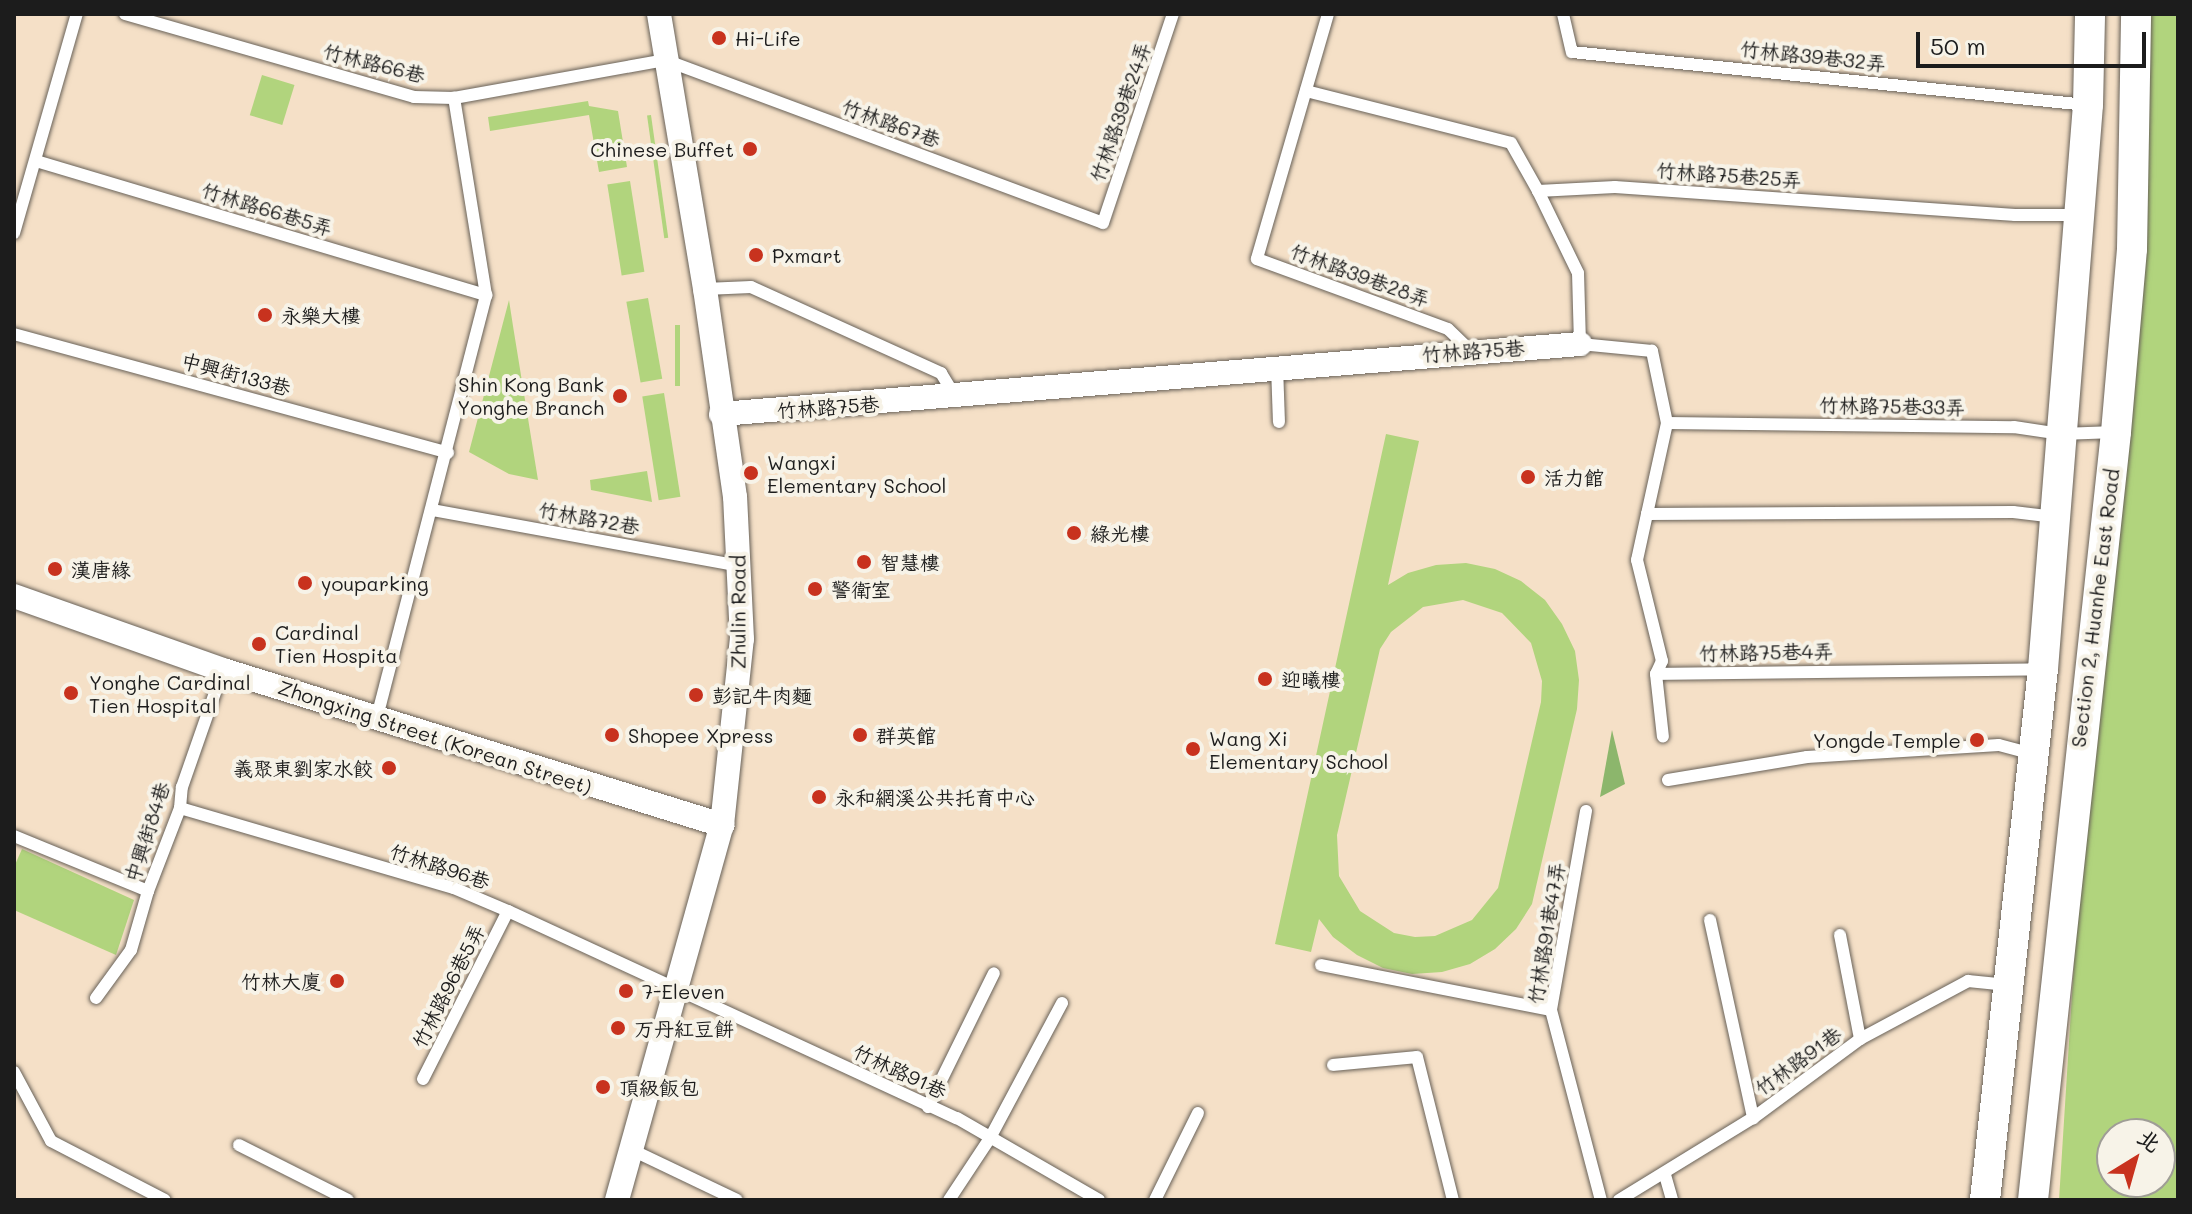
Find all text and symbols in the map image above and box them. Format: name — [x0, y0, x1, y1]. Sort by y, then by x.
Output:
scale bar — [1920, 16, 2150, 66]
place label: Hi-Life — [735, 26, 801, 50]
marker: Hi-Life — [710, 29, 728, 47]
text: 50 m — [1930, 30, 1986, 61]
street label: 竹林路39巷32弄 — [1739, 36, 1887, 76]
street label: 竹林路66巷 — [321, 39, 427, 87]
street label: 竹林路39巷24弄 — [1085, 39, 1155, 185]
street label: 竹林路67巷 — [838, 94, 944, 152]
place label: Chinese Buffet — [590, 137, 734, 161]
marker: Chinese Buffet — [741, 140, 759, 158]
street label: 竹林路75巷25弄 — [1656, 158, 1802, 192]
street label: 竹林路66巷5弄 — [199, 178, 335, 240]
street label: 竹林路39巷28弄 — [1287, 239, 1433, 311]
place label: Pxmart — [772, 243, 842, 267]
marker: Pxmart — [747, 246, 765, 264]
place label: 永樂大樓 — [281, 303, 361, 327]
marker: 永樂大樓 — [256, 306, 274, 324]
street label: 竹林路75巷 — [1421, 335, 1525, 367]
street label: 中興街133巷 — [179, 348, 293, 400]
place label: Shin Kong Bank Yonghe Branch — [457, 372, 604, 419]
marker: Shin Kong Bank Yonghe Branch — [611, 387, 629, 405]
street label: 竹林路75巷 — [776, 391, 880, 423]
street label: 竹林路75巷33弄 — [1819, 393, 1965, 419]
place label: Wangxi Elementary School — [767, 450, 946, 497]
marker: Wangxi Elementary School — [742, 464, 760, 482]
place label: 活力館 — [1544, 465, 1604, 489]
street label: Section 2, Huanhe East Road — [2066, 467, 2124, 749]
marker: 活力館 — [1519, 468, 1537, 486]
street label: 竹林路72巷 — [537, 497, 641, 539]
place label: 綠光樓 — [1090, 521, 1150, 545]
marker: 綠光樓 — [1065, 524, 1083, 542]
place label: 智慧樓 — [880, 550, 940, 574]
marker: 智慧樓 — [855, 553, 873, 571]
street label: Zhulin Road — [726, 555, 750, 669]
place label: 漢唐緣 — [71, 557, 131, 581]
marker: 漢唐緣 — [46, 560, 64, 578]
place label: youparking — [321, 571, 428, 595]
marker: youparking — [296, 574, 314, 592]
place label: 警衛室 — [831, 577, 891, 601]
marker: 警衛室 — [806, 580, 824, 598]
place label: Cardinal Tien Hospita — [275, 620, 398, 667]
marker: Cardinal Tien Hospita — [250, 635, 268, 653]
street label: 竹林路75巷4弄 — [1699, 639, 1833, 665]
place label: 迎曦樓 — [1281, 667, 1341, 691]
place label: Yonghe Cardinal Tien Hospital — [89, 670, 251, 717]
marker: 迎曦樓 — [1256, 670, 1274, 688]
street label: Zhongxing Street (Korean Street) — [275, 675, 595, 799]
marker: Yonghe Cardinal Tien Hospital — [60, 682, 82, 704]
place label: 彭記牛肉麵 — [712, 683, 812, 707]
marker: 彭記牛肉麵 — [687, 686, 705, 704]
place label: Shopee Xpress — [628, 723, 773, 747]
place label: 群英館 — [876, 723, 936, 747]
marker: Shopee Xpress — [603, 726, 621, 744]
marker: 群英館 — [851, 726, 869, 744]
place label: Wang Xi Elementary School — [1209, 726, 1388, 773]
place label: Yongde Temple — [1813, 728, 1961, 752]
marker: Yongde Temple — [1968, 731, 1986, 749]
marker: Wang Xi Elementary School — [1184, 740, 1202, 758]
place label: 義聚東劉家水餃 — [233, 756, 373, 780]
marker: 義聚東劉家水餃 — [380, 759, 398, 777]
street label: 中興街84巷 — [120, 779, 174, 885]
place label: 永和網溪公共托育中心 — [835, 785, 1035, 809]
marker: 永和網溪公共托育中心 — [810, 788, 828, 806]
street label: 竹林路96巷 — [387, 839, 493, 893]
street label: 竹林路91巷47弄 — [1523, 860, 1569, 1006]
street label: 竹林路96巷5弄 — [407, 920, 489, 1052]
place label: 竹林大廈 — [241, 969, 321, 993]
marker: 竹林大廈 — [328, 972, 346, 990]
place label: 7-Eleven — [642, 979, 724, 1003]
marker: 7-Eleven — [617, 982, 635, 1000]
place label: 万丹紅豆餅 — [634, 1016, 734, 1040]
marker: 万丹紅豆餅 — [609, 1019, 627, 1037]
street label: 竹林路91巷 — [1750, 1022, 1846, 1100]
street label: 竹林路91巷 — [849, 1039, 951, 1103]
place label: 頂級飯包 — [619, 1075, 699, 1099]
marker: 頂級飯包 — [594, 1078, 612, 1096]
north arrow — [2096, 1118, 2176, 1198]
text: 北 — [2132, 1122, 2167, 1158]

